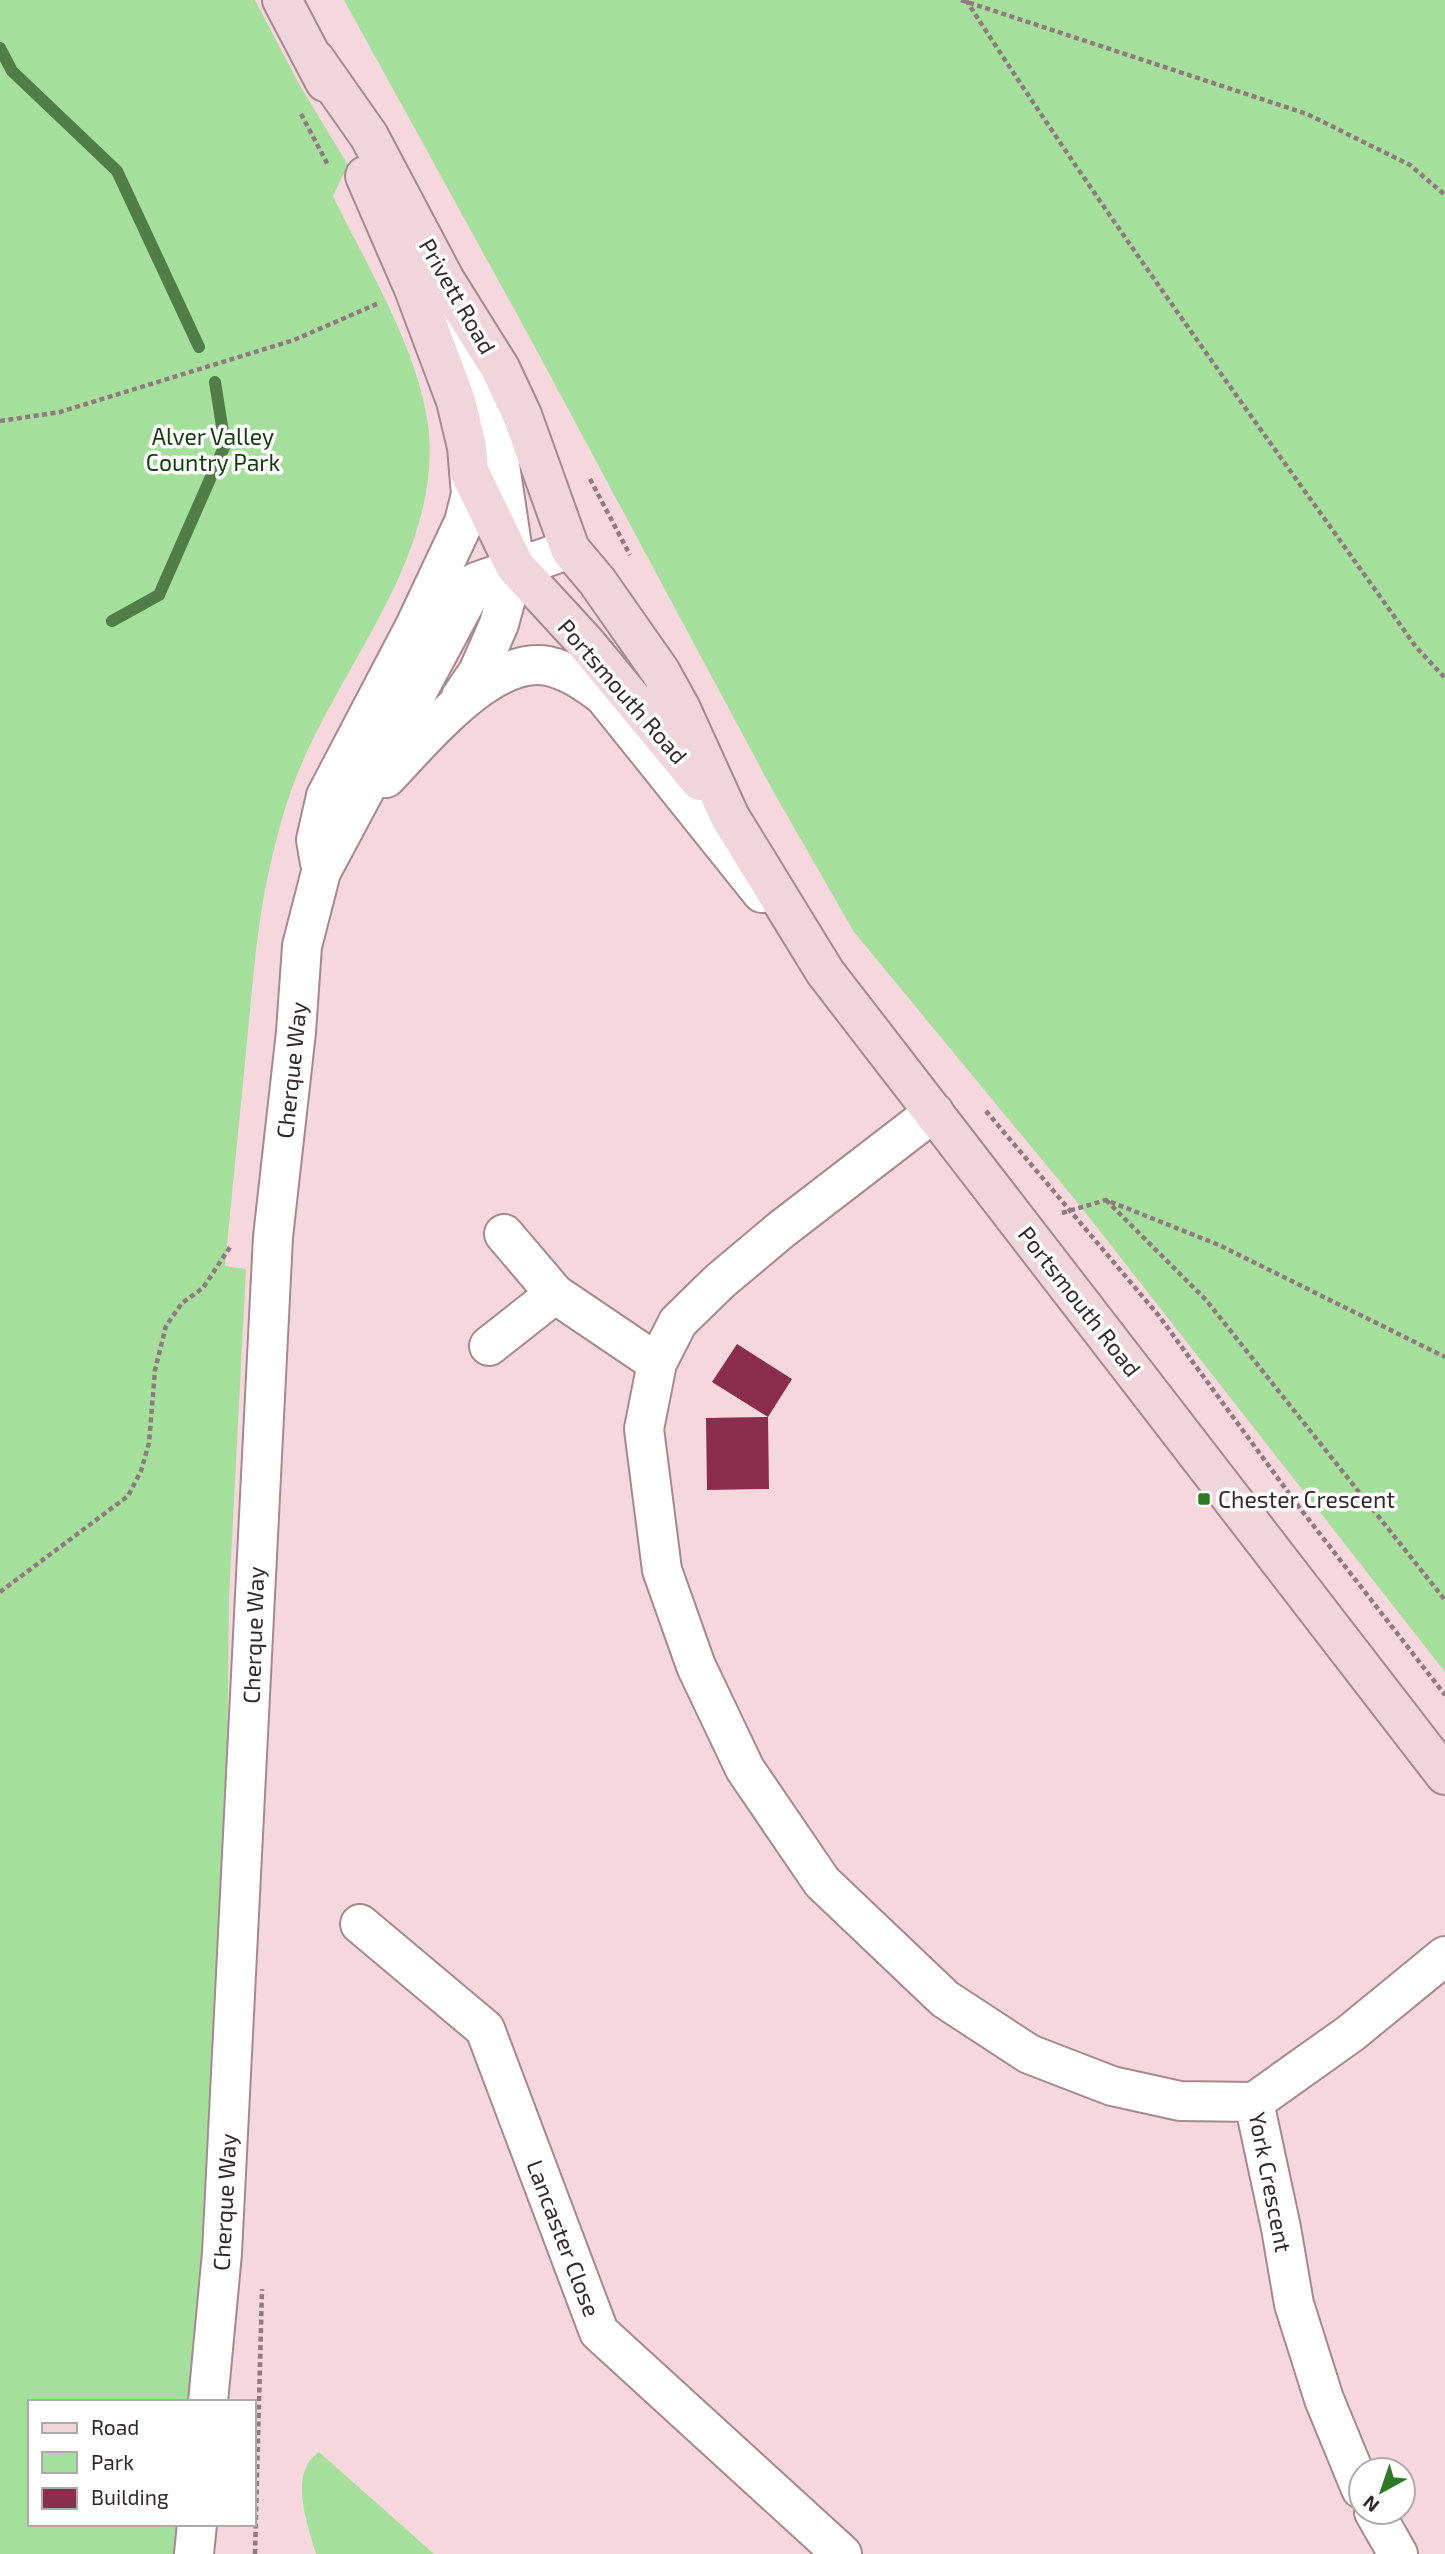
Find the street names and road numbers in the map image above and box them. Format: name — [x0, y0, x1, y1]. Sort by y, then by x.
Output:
street label: Privett Road — [414, 233, 502, 359]
street label: Portsmouth Road — [552, 613, 694, 769]
street label: Cherque Way — [270, 1000, 312, 1140]
street label: Portsmouth Road — [1013, 1220, 1147, 1382]
street label: Cherque Way — [237, 1566, 269, 1704]
street label: York Crescent — [1244, 2110, 1298, 2255]
street label: Cherque Way — [206, 2133, 242, 2271]
street label: Lancaster Close — [521, 2156, 607, 2320]

